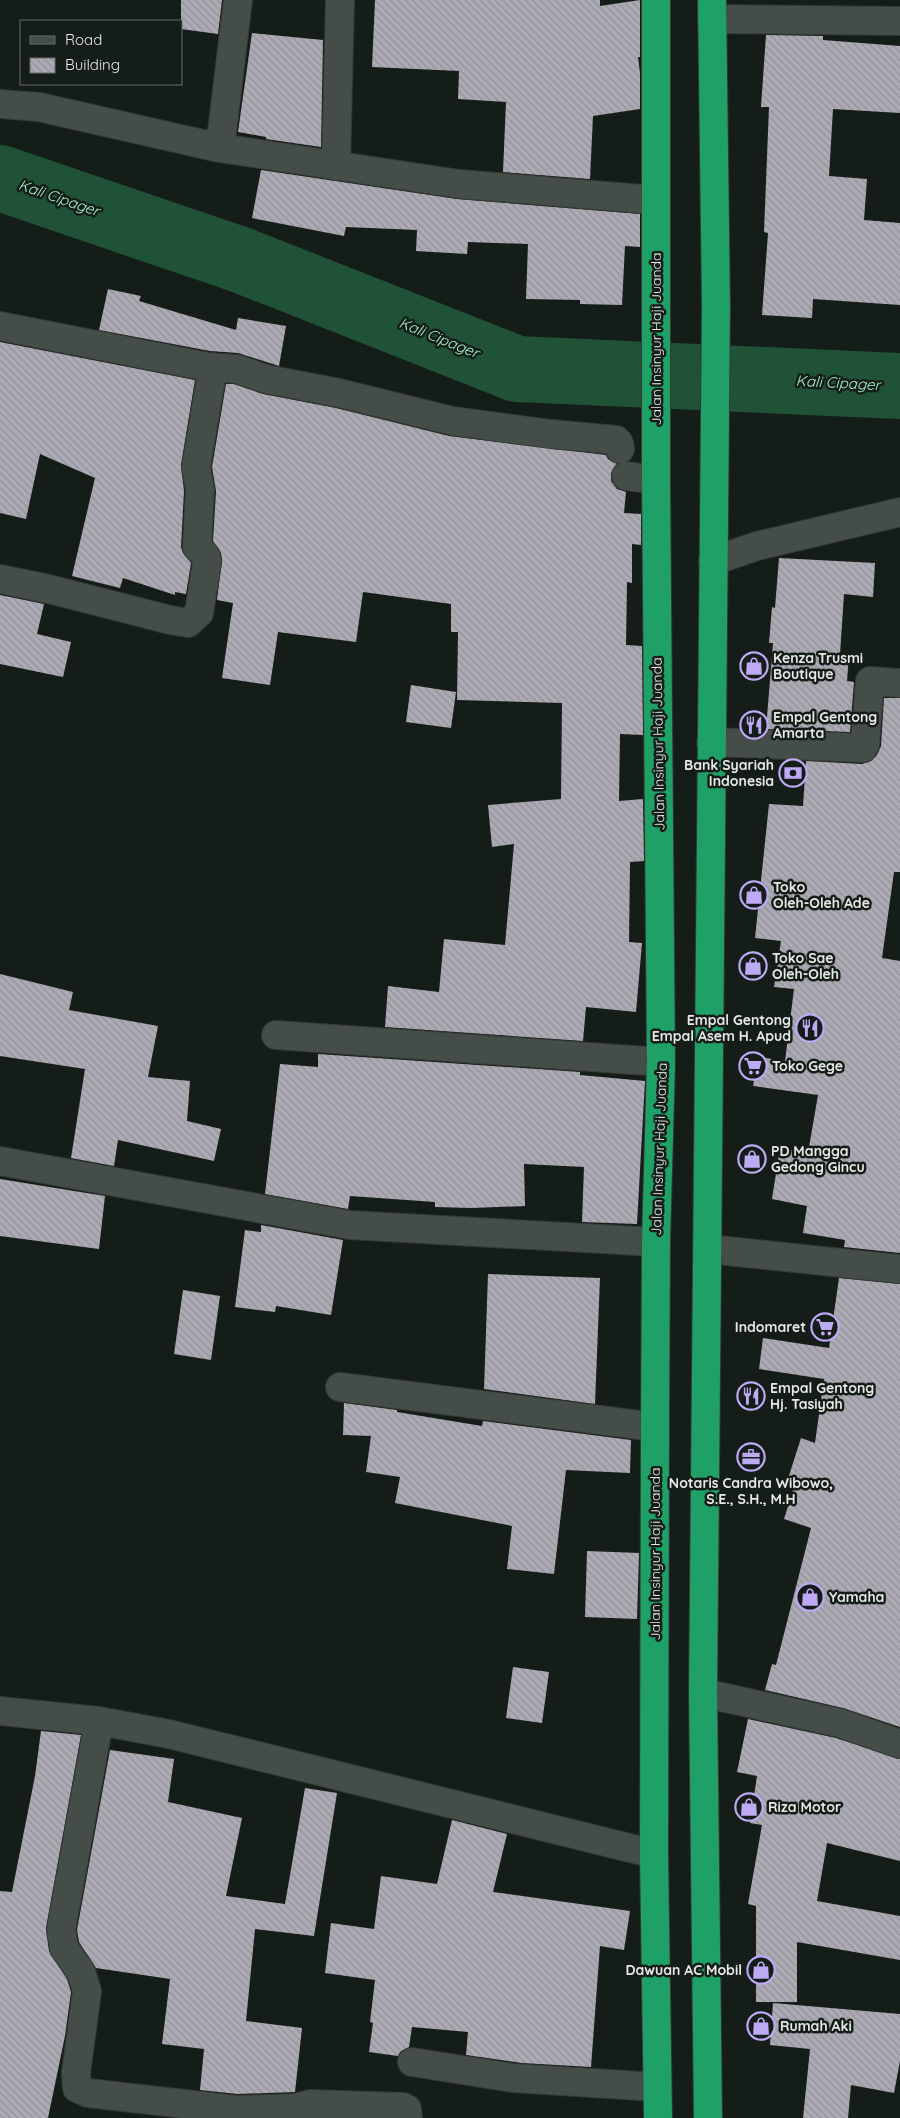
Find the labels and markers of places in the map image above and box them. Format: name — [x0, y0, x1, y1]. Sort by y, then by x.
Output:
place label: Kenza Trusmi Boutique — [773, 649, 863, 683]
shop icon: Kenza Trusmi Boutique — [739, 651, 769, 681]
place label: Empal Gentong Amarta — [773, 708, 877, 742]
restaurant icon: Empal Gentong Amarta — [739, 710, 769, 740]
place label: Bank Syariah Indonesia — [684, 756, 774, 790]
bank icon: Bank Syariah Indonesia — [778, 758, 808, 788]
place label: Toko Oleh-Oleh Ade — [773, 878, 870, 912]
shop icon: Toko Oleh-Oleh Ade — [739, 880, 769, 910]
place label: Toko Sae Oleh-Oleh — [772, 949, 839, 983]
shop icon: Toko Sae Oleh-Oleh — [738, 951, 768, 981]
place label: Empal Gentong Empal Asem H. Apud — [652, 1011, 791, 1045]
restaurant icon: Empal Gentong Empal Asem H. Apud — [795, 1013, 825, 1043]
supermarket icon: Toko Gege — [738, 1051, 768, 1081]
place label: Toko Gege — [772, 1057, 843, 1075]
place label: PD Mangga Gedong Gincu — [771, 1142, 865, 1176]
shop icon: PD Mangga Gedong Gincu — [737, 1144, 767, 1174]
supermarket icon: Indomaret — [810, 1312, 840, 1342]
place label: Indomaret — [735, 1318, 806, 1336]
place label: Empal Gentong Hj. Tasiyah — [770, 1379, 874, 1413]
restaurant icon: Empal Gentong Hj. Tasiyah — [736, 1381, 766, 1411]
office icon: Notaris Candra Wibowo, S.E., S.H., M.H — [736, 1442, 766, 1472]
place label: Notaris Candra Wibowo, S.E., S.H., M.H — [669, 1474, 833, 1508]
shop icon: Yamaha — [795, 1582, 825, 1612]
place label: Yamaha — [829, 1588, 884, 1606]
shop icon: Riza Motor — [734, 1792, 764, 1822]
place label: Riza Motor — [768, 1798, 841, 1816]
shop icon: Dawuan AC Mobil — [746, 1955, 776, 1985]
place label: Dawuan AC Mobil — [626, 1961, 742, 1979]
shop icon: Rumah Aki — [746, 2011, 776, 2041]
place label: Rumah Aki — [780, 2017, 852, 2035]

